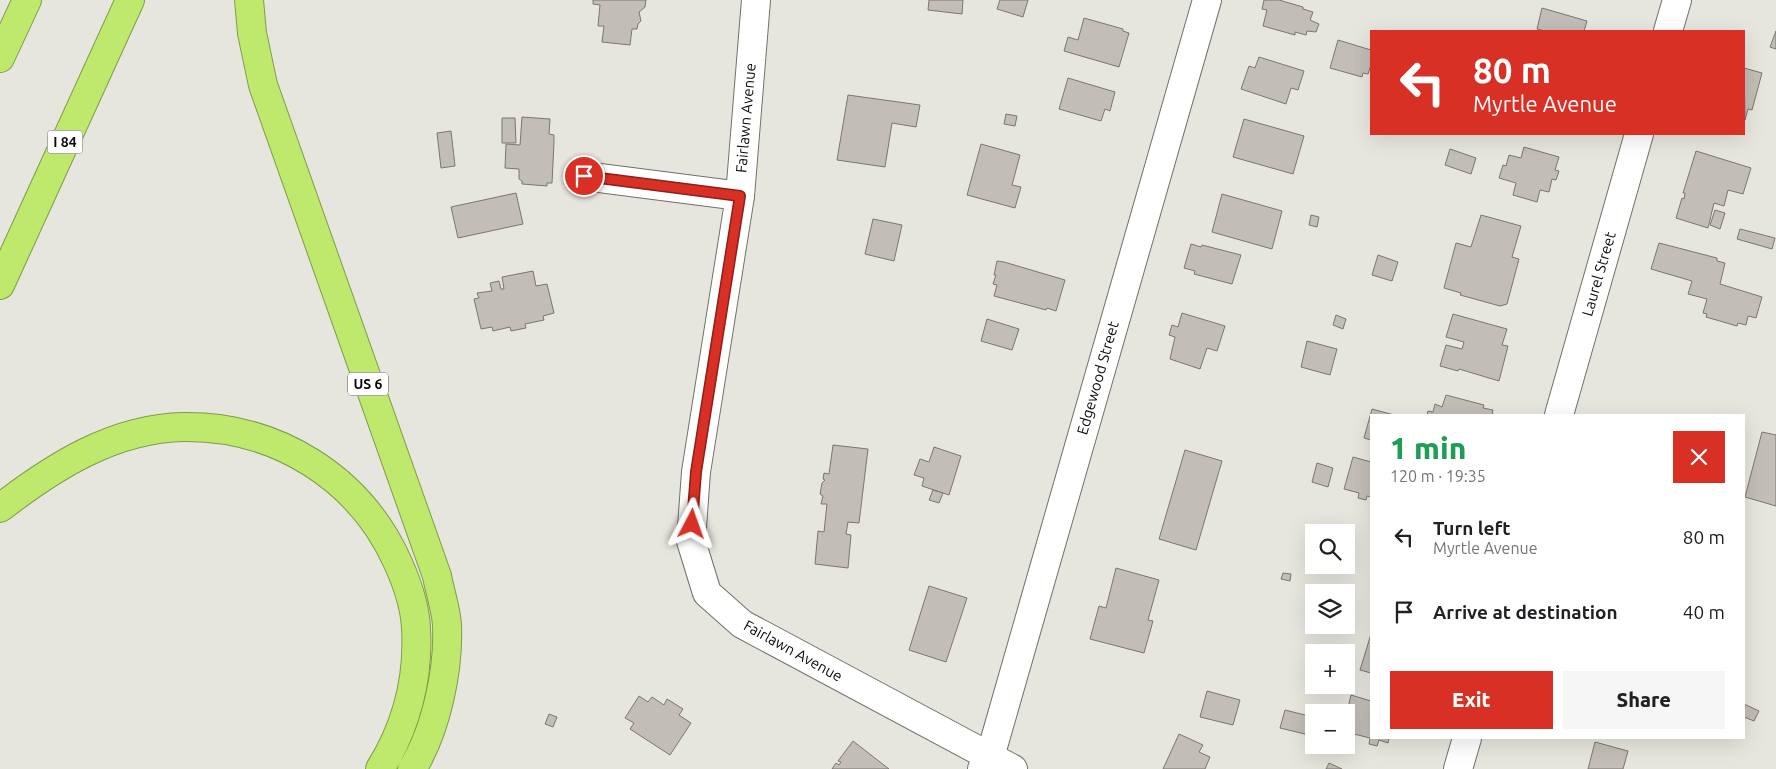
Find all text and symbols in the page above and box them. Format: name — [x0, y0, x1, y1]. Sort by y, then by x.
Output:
icon: left — [1390, 50, 1455, 115]
text: 80 m — [1473, 50, 1551, 90]
street label: Fairlawn Avenue — [732, 62, 759, 174]
text: Myrtle Avenue — [1473, 91, 1617, 116]
road number: I 84 — [48, 130, 82, 154]
pin — [563, 155, 605, 197]
icon: arrive — [570, 162, 598, 190]
street label: Laurel Street — [1578, 230, 1619, 318]
street label: Edgewood Street — [1073, 319, 1122, 437]
road number: US 6 — [348, 372, 388, 396]
text: 1 min — [1390, 431, 1466, 465]
button: close — [1673, 431, 1725, 483]
text: 120 m · 19:35 — [1390, 467, 1486, 485]
position arrow — [665, 497, 717, 549]
text: Turn left — [1433, 517, 1511, 539]
icon: left — [1390, 523, 1418, 551]
map controls — [1305, 524, 1355, 754]
button: search — [1305, 524, 1355, 574]
text: 80 m — [1683, 526, 1725, 548]
text: Myrtle Avenue — [1433, 539, 1538, 557]
button: layers — [1305, 584, 1355, 634]
icon: arrive — [1390, 598, 1418, 626]
text: Arrive at destination — [1433, 601, 1618, 623]
text: 40 m — [1683, 601, 1725, 623]
street label: Fairlawn Avenue — [741, 616, 846, 685]
button: + — [1305, 644, 1355, 694]
button: Exit — [1390, 671, 1553, 729]
button: Share — [1563, 671, 1725, 729]
button: − — [1305, 704, 1355, 754]

